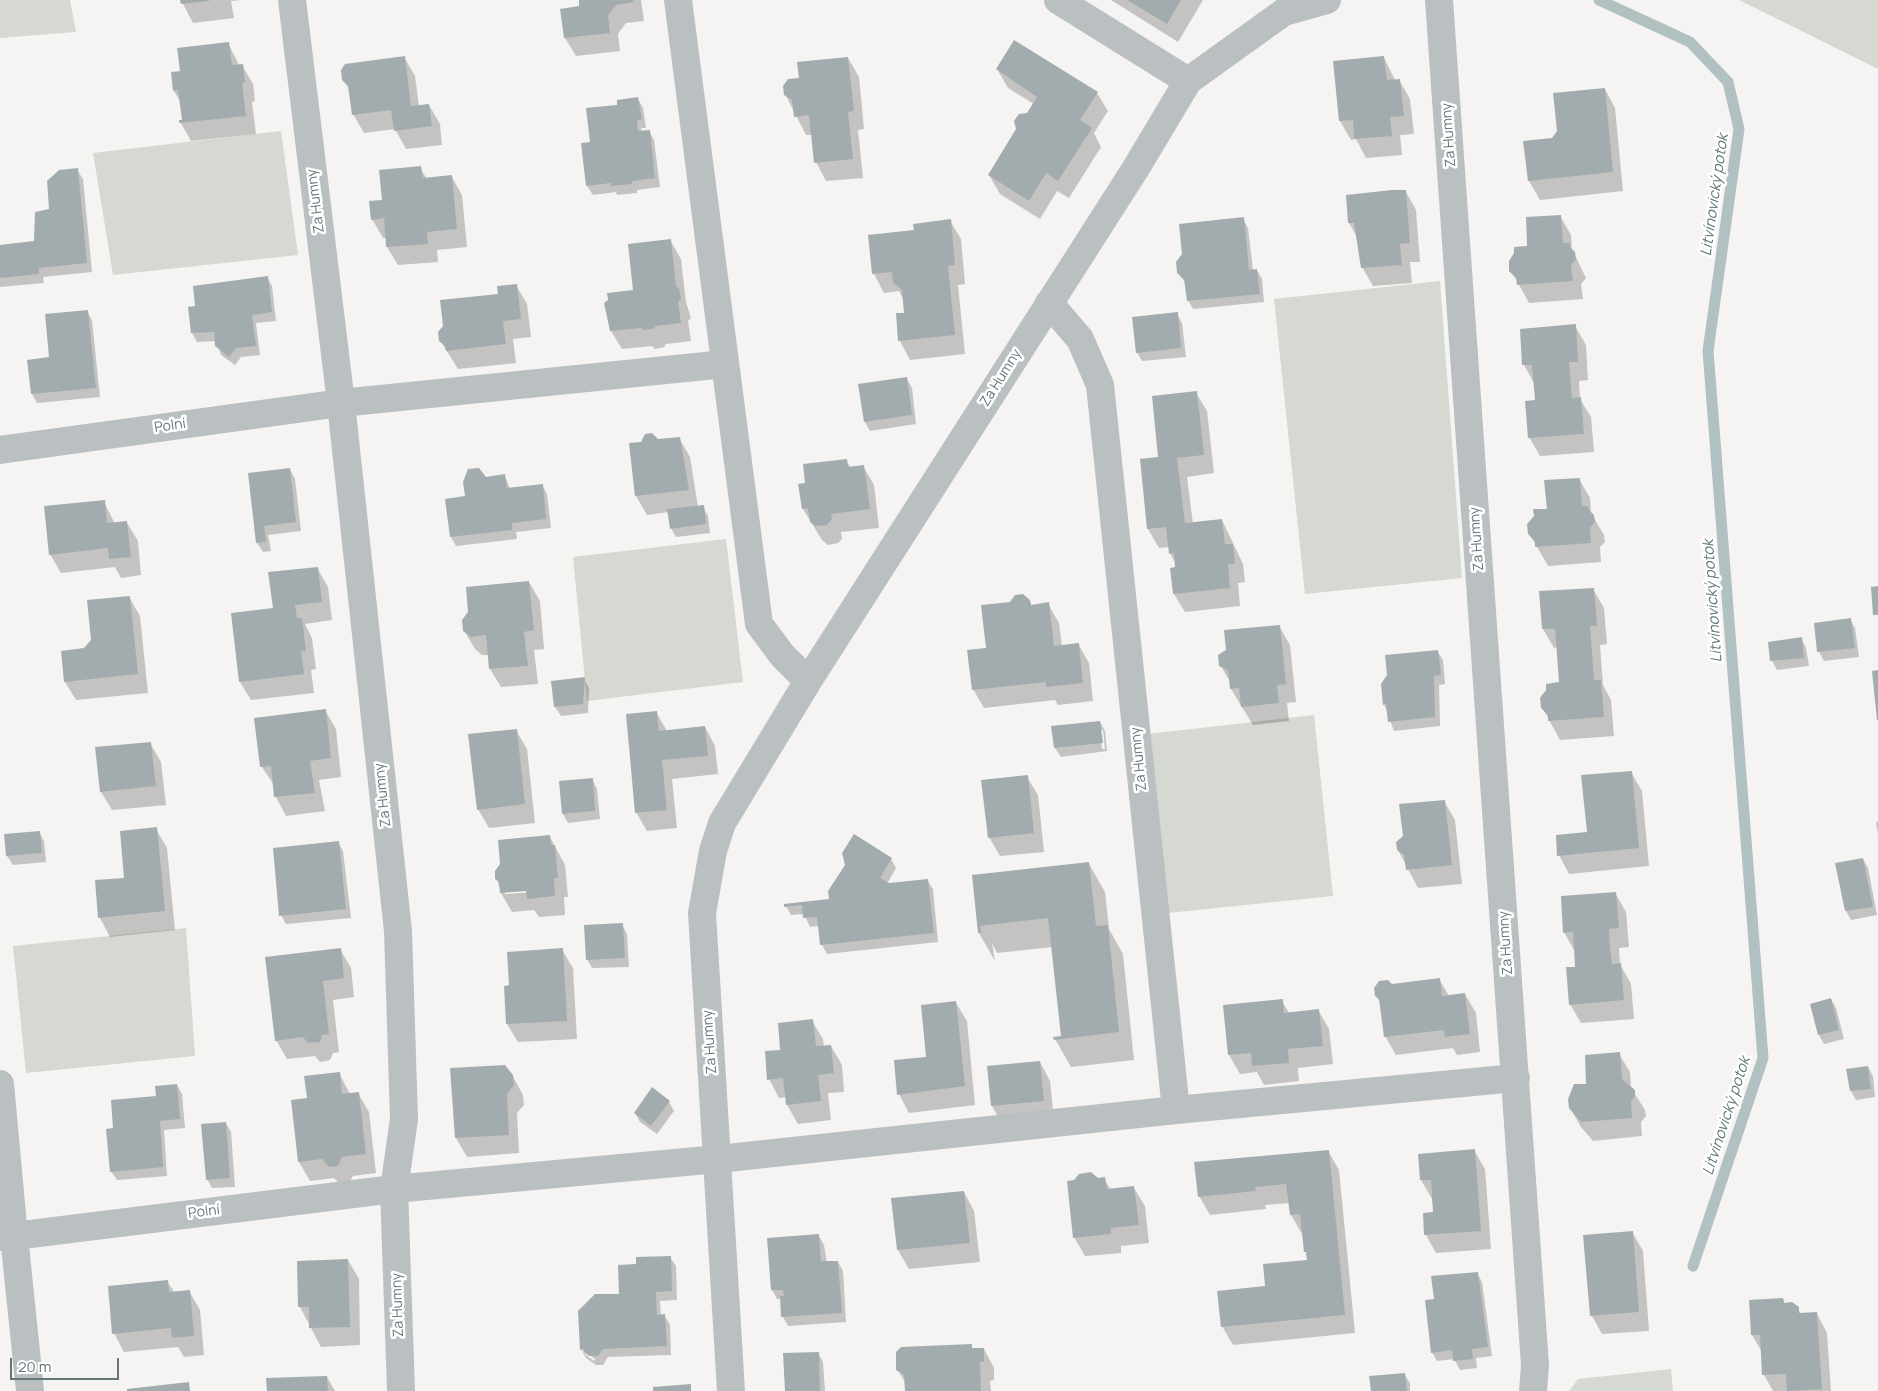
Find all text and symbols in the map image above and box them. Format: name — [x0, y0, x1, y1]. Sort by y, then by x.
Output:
street label: Za Humny — [1438, 102, 1460, 168]
water label: Litvínovický potok — [1698, 133, 1732, 257]
street label: Za Humny — [304, 168, 328, 234]
street label: Za Humny — [977, 346, 1025, 410]
street label: Polní — [153, 415, 187, 437]
street label: Za Humny — [1466, 506, 1488, 572]
water label: Litvínovický potok — [1700, 539, 1726, 663]
street label: Za Humny — [1127, 726, 1151, 792]
street label: Za Humny — [371, 762, 395, 828]
street label: Za Humny — [1495, 910, 1517, 976]
street label: Za Humny — [699, 1009, 721, 1075]
water label: Litvínovický potok — [1699, 1055, 1755, 1177]
street label: Polní — [187, 1202, 221, 1222]
street label: Za Humny — [388, 1273, 408, 1337]
scale bar — [12, 1348, 121, 1380]
text: 20 m — [18, 1356, 51, 1377]

